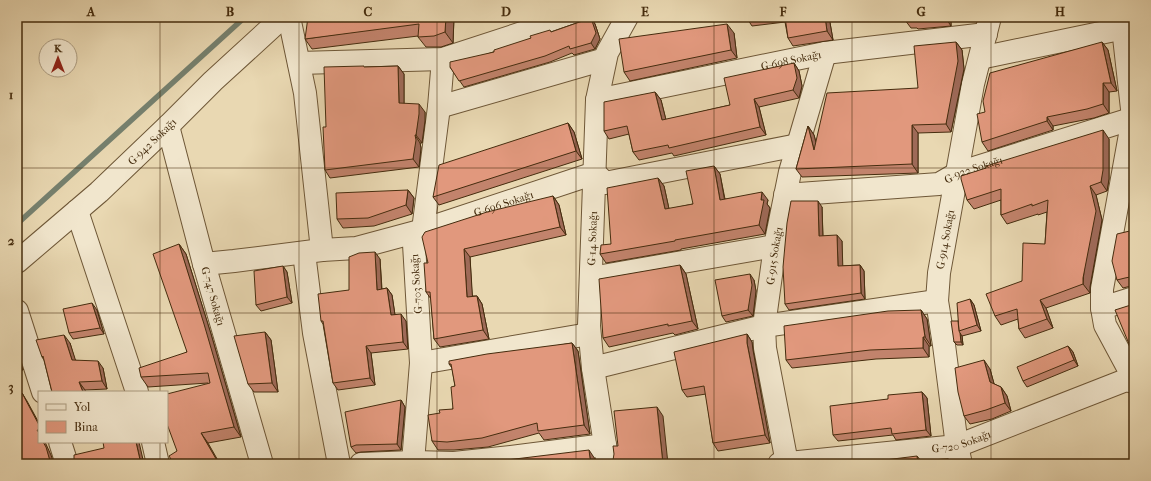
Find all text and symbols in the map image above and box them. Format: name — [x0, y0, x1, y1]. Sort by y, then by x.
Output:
text: A — [86, 4, 96, 19]
text: B — [226, 4, 235, 19]
text: C — [364, 4, 373, 19]
text: D — [501, 4, 511, 19]
text: E — [641, 4, 649, 19]
text: F — [779, 4, 787, 19]
text: G — [916, 4, 926, 19]
text: H — [1055, 4, 1066, 19]
north arrow — [38, 38, 78, 78]
text: K — [54, 42, 63, 55]
street label: G-698 Sokağı — [760, 48, 823, 73]
text: 1 — [9, 87, 14, 102]
street label: G-942 Sokağı — [125, 115, 180, 168]
street label: G-922 Sokağı — [942, 153, 1005, 187]
street label: G-696 Sokağı — [472, 188, 536, 220]
street label: G-914 Sokağı — [934, 208, 957, 270]
street label: G-14 Sokağı — [585, 210, 600, 266]
street label: G-915 Sokağı — [764, 225, 786, 286]
text: 2 — [8, 233, 15, 248]
street label: G-703 Sokağı — [408, 253, 425, 314]
street label: G-747 Sokağı — [198, 265, 228, 328]
text: 3 — [8, 379, 14, 395]
legend — [38, 391, 168, 443]
text: Yol — [73, 400, 91, 414]
text: Bina — [74, 420, 98, 434]
street label: G-720 Sokağı — [931, 427, 993, 456]

